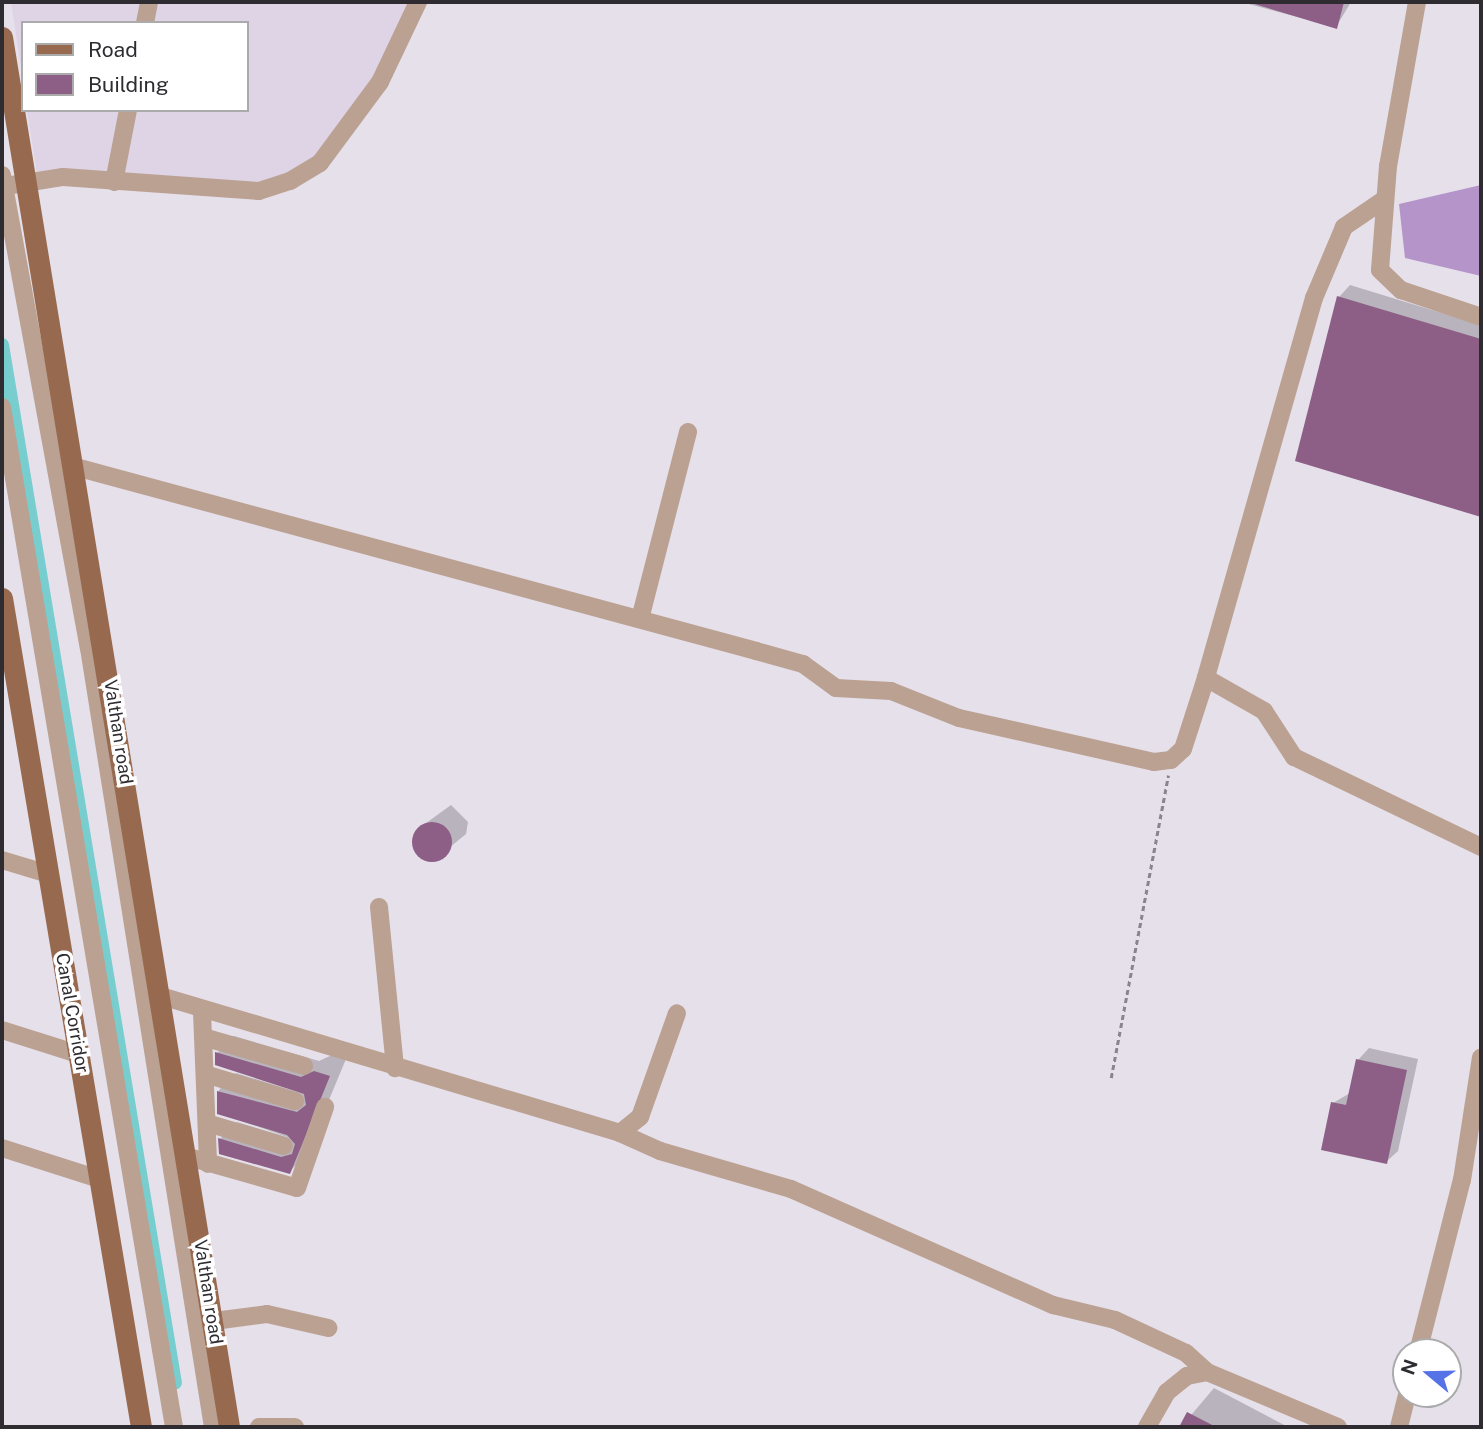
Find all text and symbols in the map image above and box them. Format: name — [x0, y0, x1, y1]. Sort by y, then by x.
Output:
legend — [21, 21, 248, 112]
text: Road — [88, 37, 138, 62]
text: Building — [88, 72, 169, 97]
street label: Valthan road — [99, 678, 137, 786]
street label: Canal Corridor — [51, 951, 93, 1075]
street label: Valthan road — [189, 1238, 227, 1346]
north arrow — [1392, 1338, 1462, 1408]
text: N — [1396, 1356, 1422, 1377]

